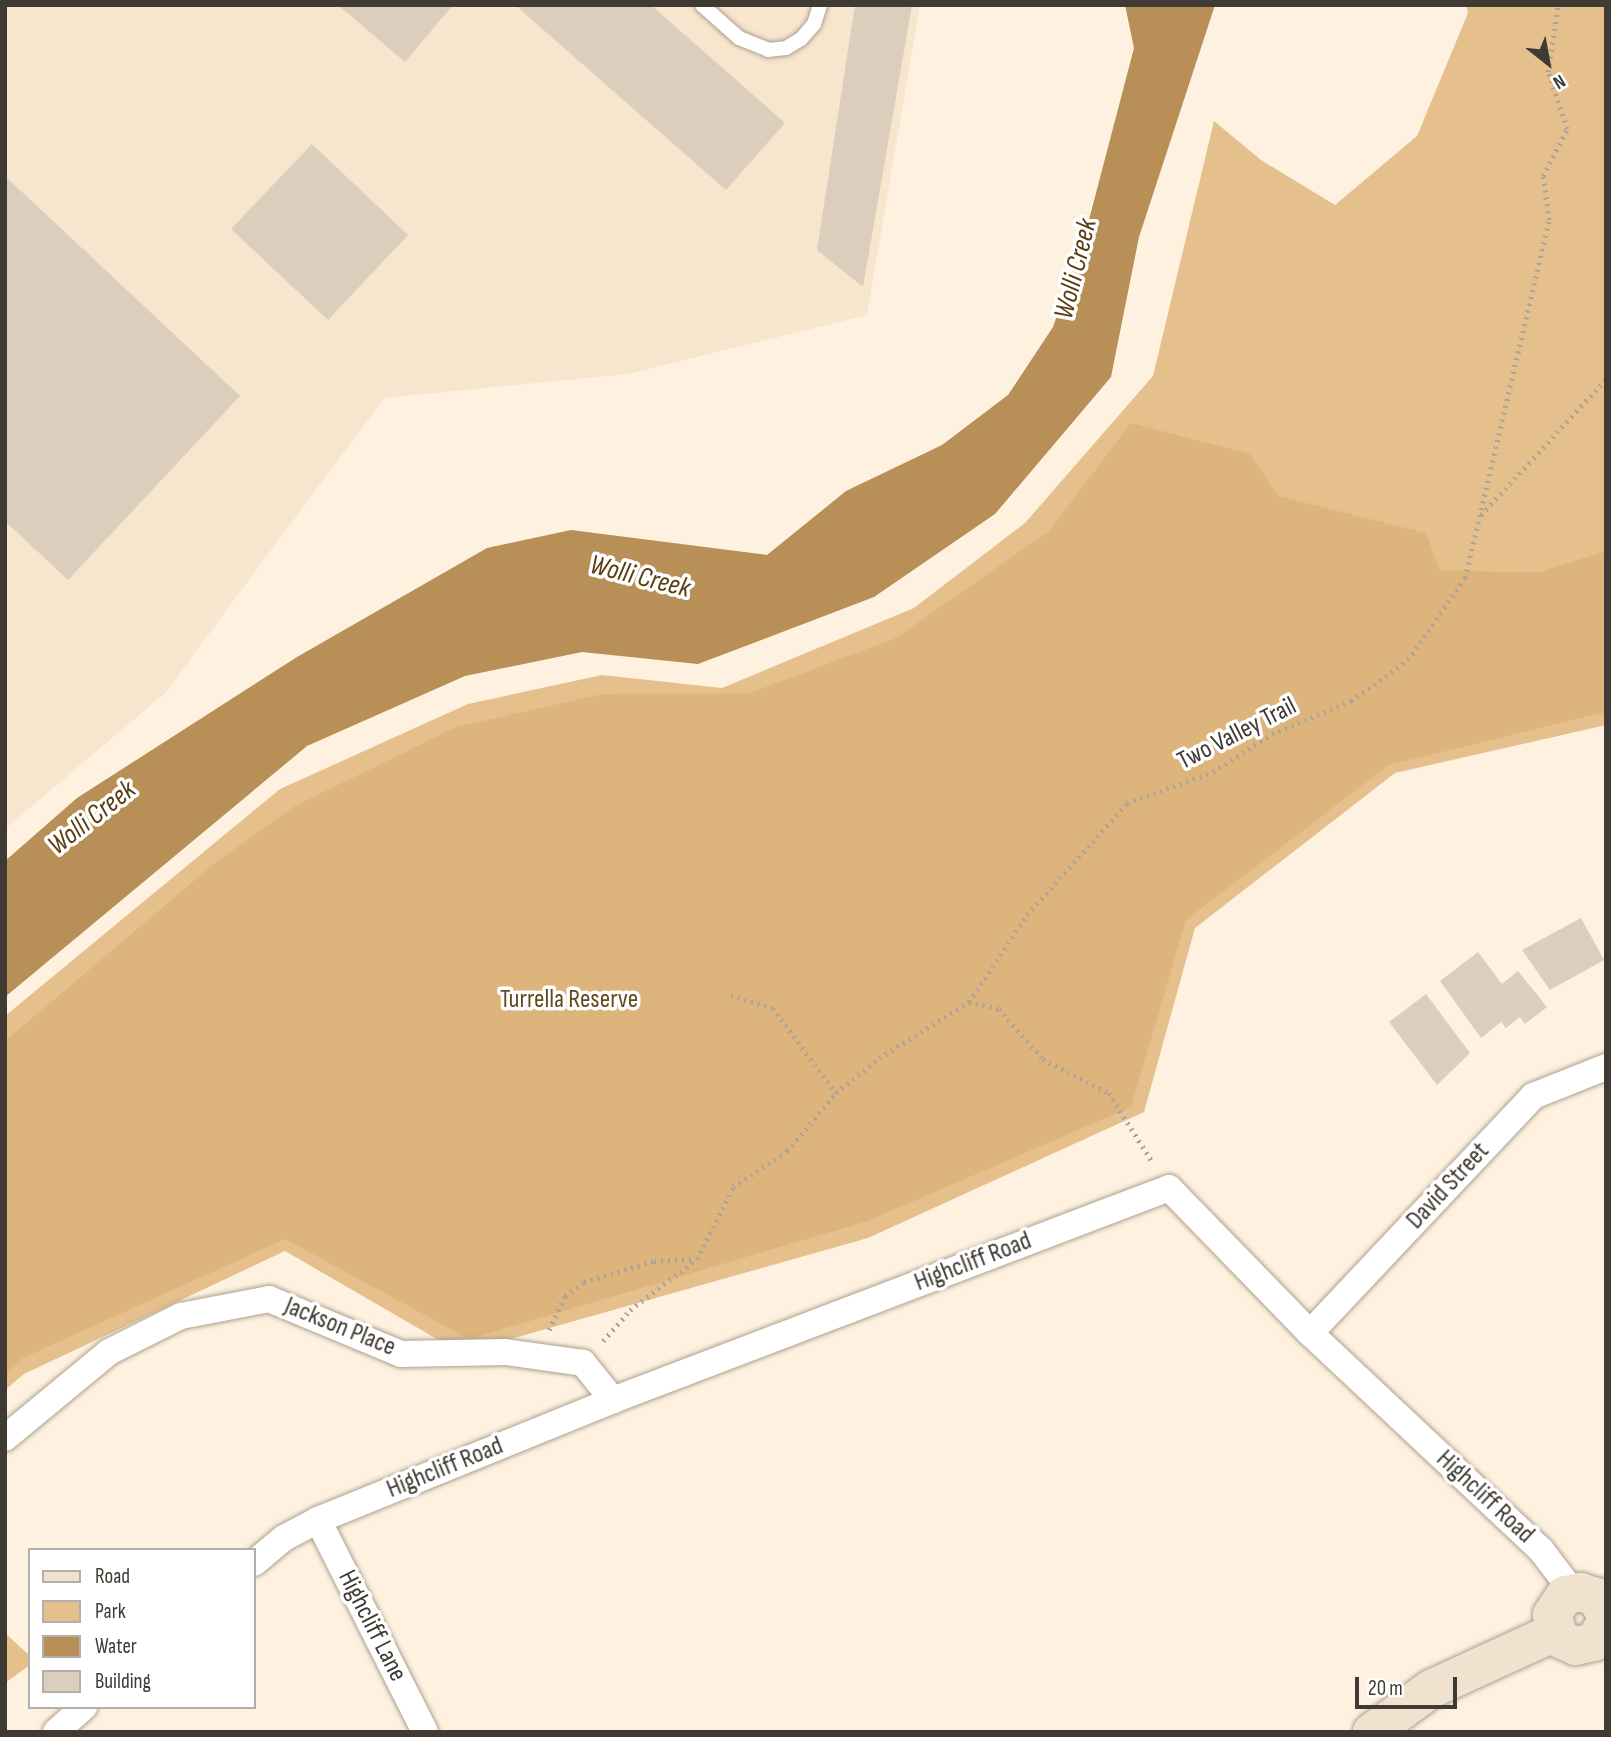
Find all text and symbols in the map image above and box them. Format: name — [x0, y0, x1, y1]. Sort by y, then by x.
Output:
north arrow — [1513, 28, 1583, 98]
text: N — [1549, 69, 1569, 94]
water label: Wolli Creek — [1047, 215, 1105, 323]
water label: Wolli Creek — [586, 548, 694, 606]
street label: Two Valley Trail — [1172, 691, 1302, 777]
water label: Wolli Creek — [41, 773, 143, 863]
park label: Turrella Reserve — [500, 984, 638, 1016]
street label: David Street — [1400, 1136, 1496, 1236]
street label: Highcliff Road — [910, 1225, 1036, 1299]
street label: Jackson Place — [280, 1291, 400, 1363]
street label: Highcliff Road — [382, 1431, 508, 1505]
street label: Highcliff Road — [1430, 1444, 1540, 1550]
legend — [28, 1548, 256, 1709]
text: Road — [95, 1564, 130, 1589]
street label: Highcliff Lane — [331, 1565, 413, 1687]
text: Park — [95, 1599, 126, 1624]
text: Water — [95, 1634, 137, 1659]
scale bar — [1359, 1664, 1460, 1708]
text: Building — [95, 1669, 151, 1694]
text: 20 m — [1368, 1676, 1403, 1701]

